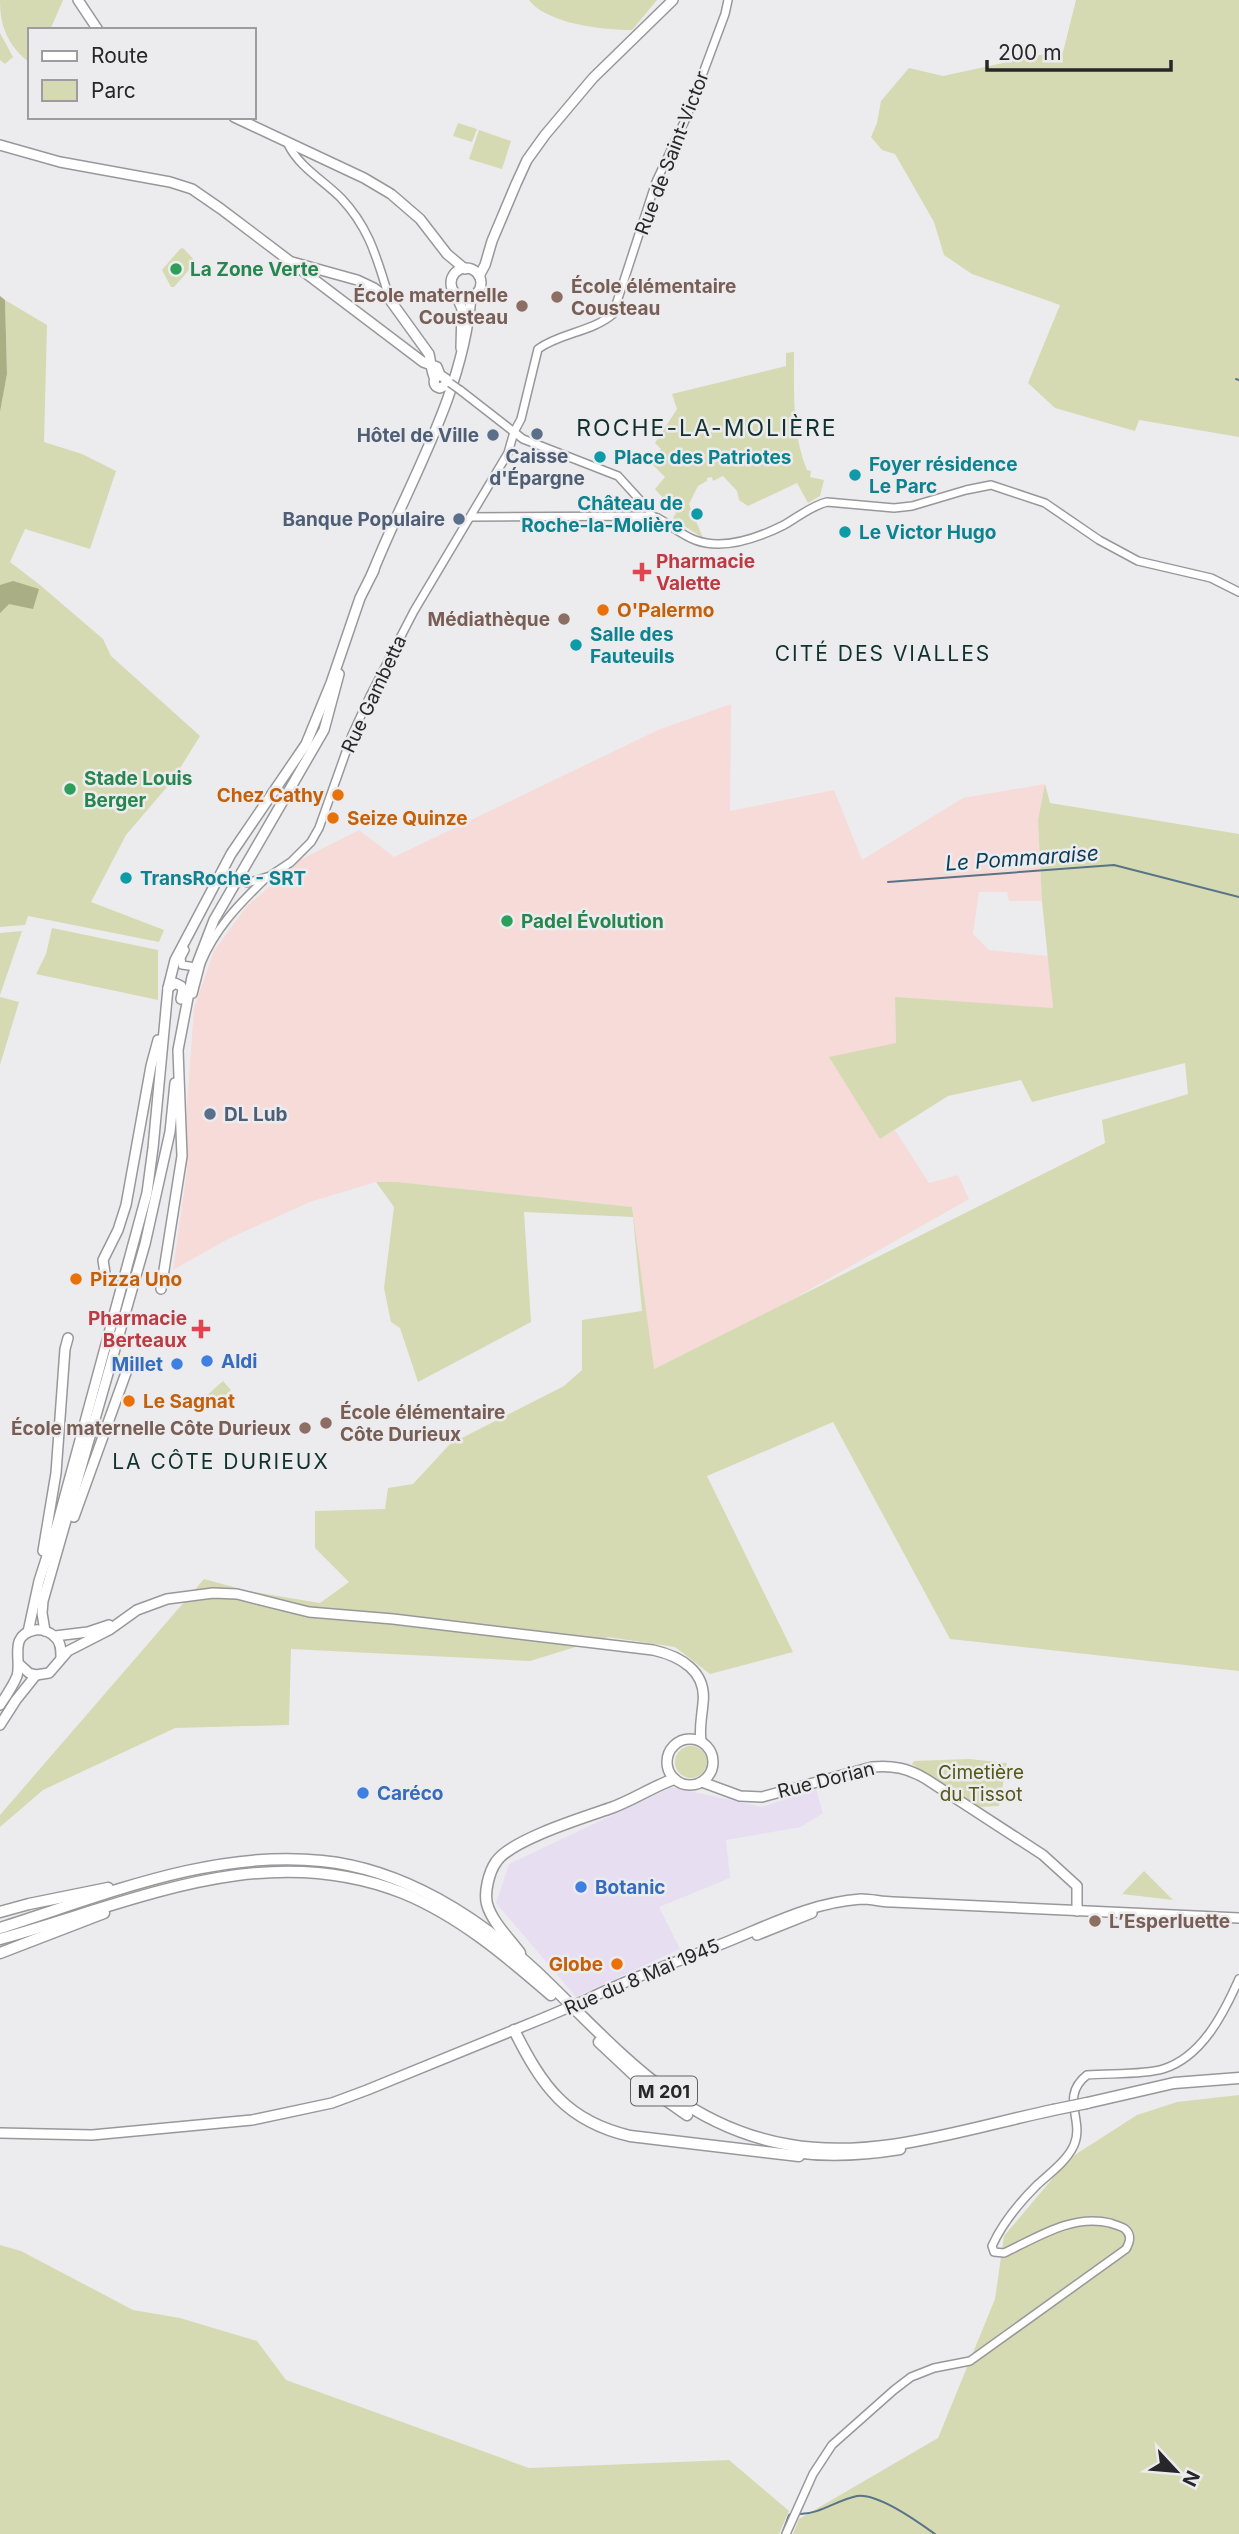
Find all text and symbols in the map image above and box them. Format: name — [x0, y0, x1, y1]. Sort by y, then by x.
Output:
legend — [28, 28, 256, 119]
scale bar — [987, 28, 1171, 72]
text: 200 m — [998, 40, 1062, 65]
text: Route — [91, 43, 148, 68]
street label: Rue de Saint-Victor — [630, 68, 714, 238]
text: Parc — [91, 78, 136, 103]
place label: La Zone Verte — [190, 258, 319, 281]
marker: La Zone Verte — [168, 261, 184, 277]
place label: École élémentaire Cousteau — [571, 275, 736, 320]
place label: École maternelle Cousteau — [354, 284, 508, 329]
marker: École élémentaire Cousteau — [549, 289, 565, 305]
marker: École maternelle Cousteau — [514, 298, 530, 314]
district label: ROCHE-LA-MOLIÈRE — [576, 414, 838, 442]
place label: Hôtel de Ville — [357, 424, 479, 447]
marker: Caisse d'Épargne — [529, 426, 545, 442]
marker: Hôtel de Ville — [485, 427, 501, 443]
place label: Caisse d'Épargne — [489, 445, 585, 490]
place label: Place des Patriotes — [614, 446, 791, 469]
marker: Place des Patriotes — [592, 449, 608, 465]
place label: Foyer résidence Le Parc — [869, 453, 1018, 498]
marker: Foyer résidence Le Parc — [847, 467, 863, 483]
place label: Château de Roche-la-Molière — [521, 492, 683, 537]
marker: Château de Roche-la-Molière — [689, 506, 705, 522]
place label: Banque Populaire — [282, 508, 445, 531]
marker: Banque Populaire — [451, 511, 467, 527]
place label: Le Victor Hugo — [859, 521, 996, 544]
marker: Le Victor Hugo — [837, 524, 853, 540]
place label: Pharmacie Valette — [656, 550, 755, 595]
marker: Pharmacie Valette — [634, 564, 650, 580]
place label: O'Palermo — [617, 599, 715, 622]
marker: O'Palermo — [595, 602, 611, 618]
place label: Médiathèque — [428, 608, 550, 631]
marker: Médiathèque — [556, 611, 572, 627]
place label: Salle des Fauteuils — [590, 623, 675, 668]
street label: Rue Gambetta — [337, 632, 411, 756]
marker: Salle des Fauteuils — [568, 637, 584, 653]
district label: CITÉ DES VIALLES — [775, 640, 991, 666]
place label: Stade Louis Berger — [84, 767, 192, 812]
marker: Stade Louis Berger — [62, 781, 78, 797]
place label: Chez Cathy — [217, 784, 325, 807]
marker: Chez Cathy — [330, 787, 346, 803]
place label: Seize Quinze — [347, 807, 468, 830]
marker: Seize Quinze — [325, 810, 341, 826]
water label: Le Pommaraise — [944, 840, 1100, 876]
place label: TransRoche - SRT — [140, 867, 306, 890]
marker: TransRoche - SRT — [118, 870, 134, 886]
place label: Padel Évolution — [521, 910, 664, 933]
marker: Padel Évolution — [499, 913, 515, 929]
place label: DL Lub — [224, 1103, 288, 1126]
marker: DL Lub — [202, 1106, 218, 1122]
place label: Pizza Uno — [90, 1268, 182, 1291]
marker: Pizza Uno — [68, 1271, 84, 1287]
place label: Pharmacie Berteaux — [88, 1307, 187, 1352]
marker: Pharmacie Berteaux — [193, 1321, 209, 1337]
place label: Aldi — [221, 1350, 257, 1373]
place label: Millet — [112, 1353, 163, 1376]
marker: Aldi — [199, 1353, 215, 1369]
marker: Millet — [169, 1356, 185, 1372]
place label: Le Sagnat — [143, 1390, 235, 1413]
marker: Le Sagnat — [121, 1393, 137, 1409]
place label: École élémentaire Côte Durieux — [340, 1401, 505, 1446]
marker: École élémentaire Côte Durieux — [318, 1415, 334, 1431]
place label: École maternelle Côte Durieux — [11, 1417, 291, 1440]
marker: École maternelle Côte Durieux — [297, 1420, 313, 1436]
district label: LA CÔTE DURIEUX — [112, 1449, 330, 1474]
street label: Rue Dorian — [775, 1757, 877, 1803]
park label: Cimetière du Tissot — [938, 1761, 1024, 1806]
place label: Caréco — [377, 1782, 444, 1805]
marker: Caréco — [355, 1785, 371, 1801]
place label: Botanic — [595, 1876, 665, 1899]
marker: Botanic — [573, 1879, 589, 1895]
place label: L’Esperluette — [1109, 1910, 1230, 1933]
marker: L’Esperluette — [1087, 1913, 1103, 1929]
street label: Rue du 8 Mai 1945 — [561, 1934, 723, 2020]
place label: Globe — [549, 1953, 603, 1976]
marker: Globe — [609, 1956, 625, 1972]
road number: M 201 — [631, 2076, 697, 2106]
north arrow — [1141, 2436, 1211, 2506]
text: N — [1177, 2467, 1204, 2490]

